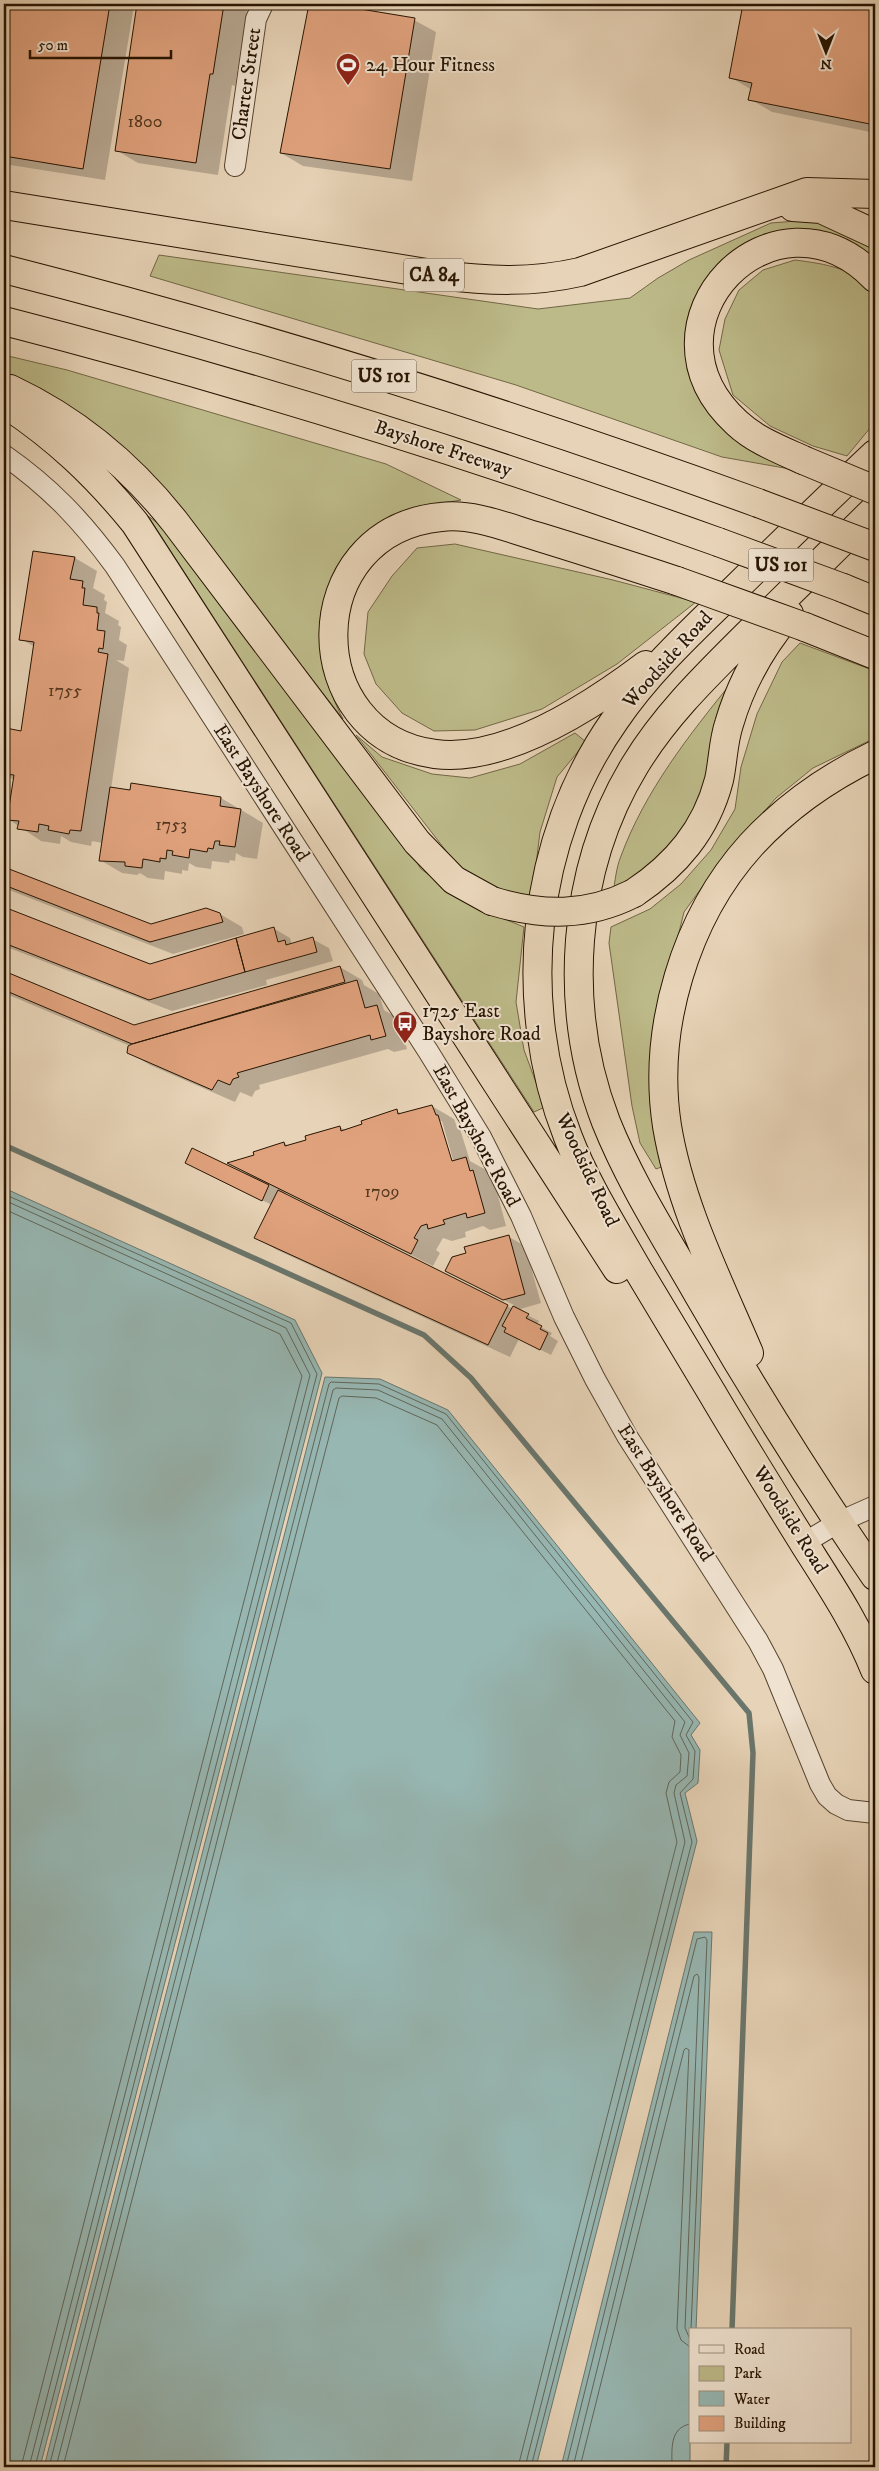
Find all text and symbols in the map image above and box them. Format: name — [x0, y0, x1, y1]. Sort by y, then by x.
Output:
street label: Charter Street — [227, 26, 267, 142]
scale bar — [30, 28, 171, 60]
north arrow — [802, 28, 852, 78]
text: 50 m — [38, 36, 68, 55]
sports icon: 24 Hour Fitness — [335, 52, 361, 86]
place label: 24 Hour Fitness — [366, 53, 495, 78]
text: N — [820, 55, 832, 73]
house number: 1800 — [128, 111, 163, 133]
road number: CA 84 — [404, 258, 464, 292]
road number: US 101 — [352, 360, 416, 392]
street label: Bayshore Freeway — [371, 415, 515, 483]
road number: US 101 — [748, 548, 814, 582]
street label: Woodside Road — [617, 606, 718, 715]
house number: 1755 — [48, 680, 82, 702]
street label: East Bayshore Road — [207, 720, 315, 866]
house number: 1753 — [155, 814, 187, 836]
place label: 1725 East Bayshore Road — [422, 999, 541, 1047]
bus stop icon: 1725 East Bayshore Road — [392, 1010, 418, 1044]
street label: East Bayshore Road — [427, 1061, 525, 1212]
street label: Woodside Road — [549, 1108, 624, 1231]
house number: 1709 — [365, 1181, 399, 1203]
street label: East Bayshore Road — [611, 1420, 719, 1566]
street label: Woodside Road — [746, 1461, 833, 1579]
legend — [689, 2328, 852, 2444]
text: Road — [734, 2340, 766, 2359]
text: Park — [734, 2364, 763, 2383]
text: Water — [733, 2390, 770, 2409]
text: Building — [734, 2414, 786, 2433]

